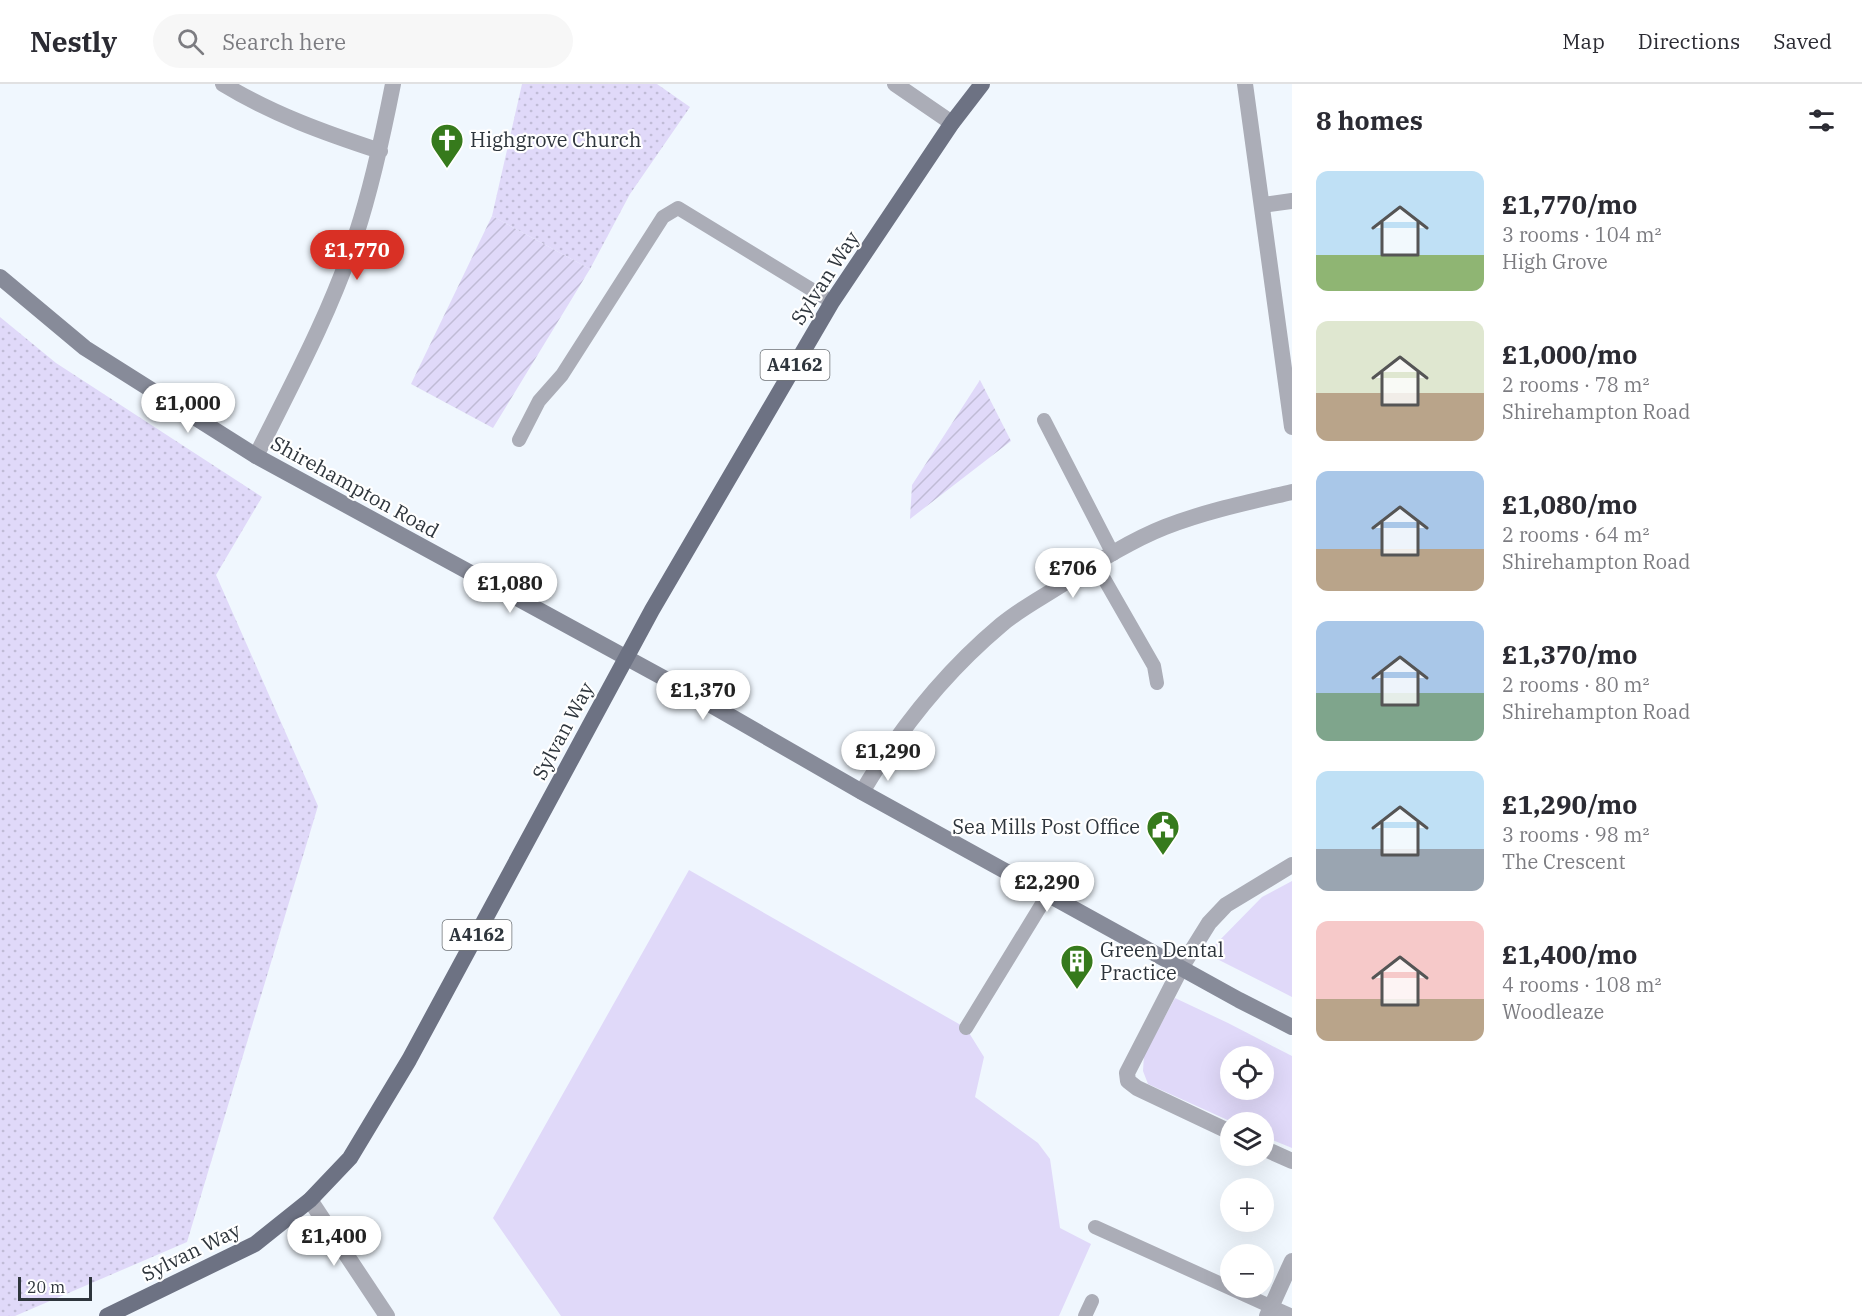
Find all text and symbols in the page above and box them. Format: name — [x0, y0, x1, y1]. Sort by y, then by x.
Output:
search box — [153, 14, 573, 68]
text: Nestly — [30, 23, 117, 60]
icon: search — [174, 25, 207, 58]
text: Search here — [222, 27, 346, 56]
text: Map — [1562, 27, 1605, 55]
text: Directions — [1638, 27, 1740, 55]
text: Saved — [1773, 27, 1832, 55]
text: 8 homes — [1316, 103, 1423, 137]
icon: filters — [1805, 104, 1838, 137]
church icon: Highgrove Church — [429, 122, 465, 169]
place label: Highgrove Church — [470, 126, 642, 153]
text: £1,770/mo — [1502, 187, 1637, 221]
icon: home — [1364, 195, 1436, 267]
text: 3 rooms · 104 m² — [1502, 221, 1661, 248]
street label: Sylvan Way — [784, 225, 865, 330]
pin: £1,770 — [308, 230, 406, 281]
text: £1,770 — [324, 236, 390, 263]
text: High Grove — [1502, 248, 1608, 275]
text: £1,000/mo — [1502, 337, 1637, 371]
icon: home — [1364, 345, 1436, 417]
road number: A4162 — [760, 350, 830, 380]
text: 2 rooms · 78 m² — [1502, 371, 1649, 398]
pin: £1,000 — [139, 383, 237, 434]
text: £1,000 — [155, 389, 221, 416]
text: Shirehampton Road — [1502, 398, 1690, 425]
street label: Shirehampton Road — [266, 429, 444, 544]
text: £1,080/mo — [1502, 487, 1637, 521]
icon: home — [1364, 495, 1436, 567]
text: 2 rooms · 64 m² — [1502, 521, 1649, 548]
pin: £706 — [1037, 548, 1109, 599]
text: Shirehampton Road — [1502, 548, 1690, 575]
text: £706 — [1049, 554, 1097, 581]
pin: £1,080 — [461, 563, 559, 614]
text: £1,080 — [477, 569, 543, 596]
text: £1,370/mo — [1502, 637, 1637, 671]
icon: home — [1364, 645, 1436, 717]
pin: £1,370 — [654, 670, 752, 721]
text: 2 rooms · 80 m² — [1502, 671, 1649, 698]
text: £1,370 — [670, 676, 736, 703]
street label: Sylvan Way — [526, 677, 600, 784]
text: Shirehampton Road — [1502, 698, 1690, 725]
pin: £1,290 — [839, 731, 937, 782]
text: £1,290 — [855, 737, 921, 764]
text: £1,290/mo — [1502, 787, 1637, 821]
icon: home — [1364, 795, 1436, 867]
public building icon: Sea Mills Post Office — [1145, 809, 1181, 856]
place label: Sea Mills Post Office — [952, 813, 1140, 840]
text: 3 rooms · 98 m² — [1502, 821, 1649, 848]
text: The Crescent — [1502, 848, 1626, 875]
pin: £2,290 — [998, 862, 1096, 913]
text: £2,290 — [1014, 868, 1080, 895]
road number: A4162 — [442, 920, 512, 950]
place label: Green Dental Practice — [1100, 936, 1224, 986]
text: £1,400/mo — [1502, 937, 1637, 971]
building icon: Green Dental Practice — [1059, 943, 1095, 990]
icon: home — [1364, 945, 1436, 1017]
text: 4 rooms · 108 m² — [1502, 971, 1661, 998]
text: Woodleaze — [1502, 998, 1604, 1025]
map controls — [1220, 1046, 1274, 1298]
button: locate — [1220, 1046, 1274, 1100]
button: layers — [1220, 1112, 1274, 1166]
button: + — [1220, 1178, 1274, 1232]
street label: Sylvan Way — [137, 1216, 245, 1287]
pin: £1,400 — [285, 1216, 383, 1267]
text: £1,400 — [301, 1222, 367, 1249]
button: − — [1220, 1244, 1274, 1298]
scale bar — [18, 1274, 92, 1302]
text: 20 m — [27, 1277, 65, 1297]

